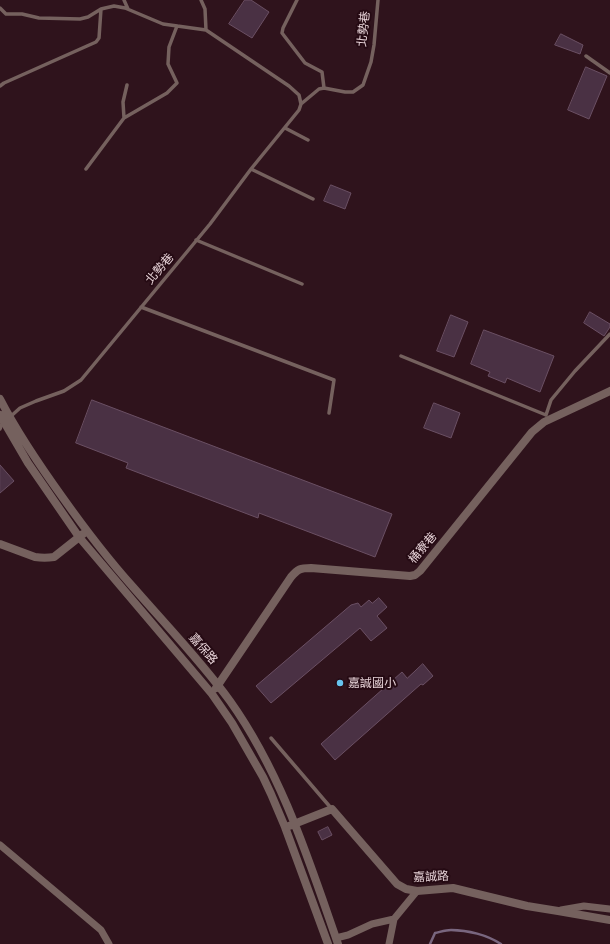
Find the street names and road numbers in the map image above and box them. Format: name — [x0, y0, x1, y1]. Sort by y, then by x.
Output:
street label: 北勢巷 — [355, 10, 373, 48]
street label: 北勢巷 — [143, 251, 177, 287]
street label: 桶寮巷 — [406, 530, 440, 566]
street label: 嘉保路 — [186, 631, 220, 667]
street label: 嘉誠路 — [413, 869, 449, 885]

